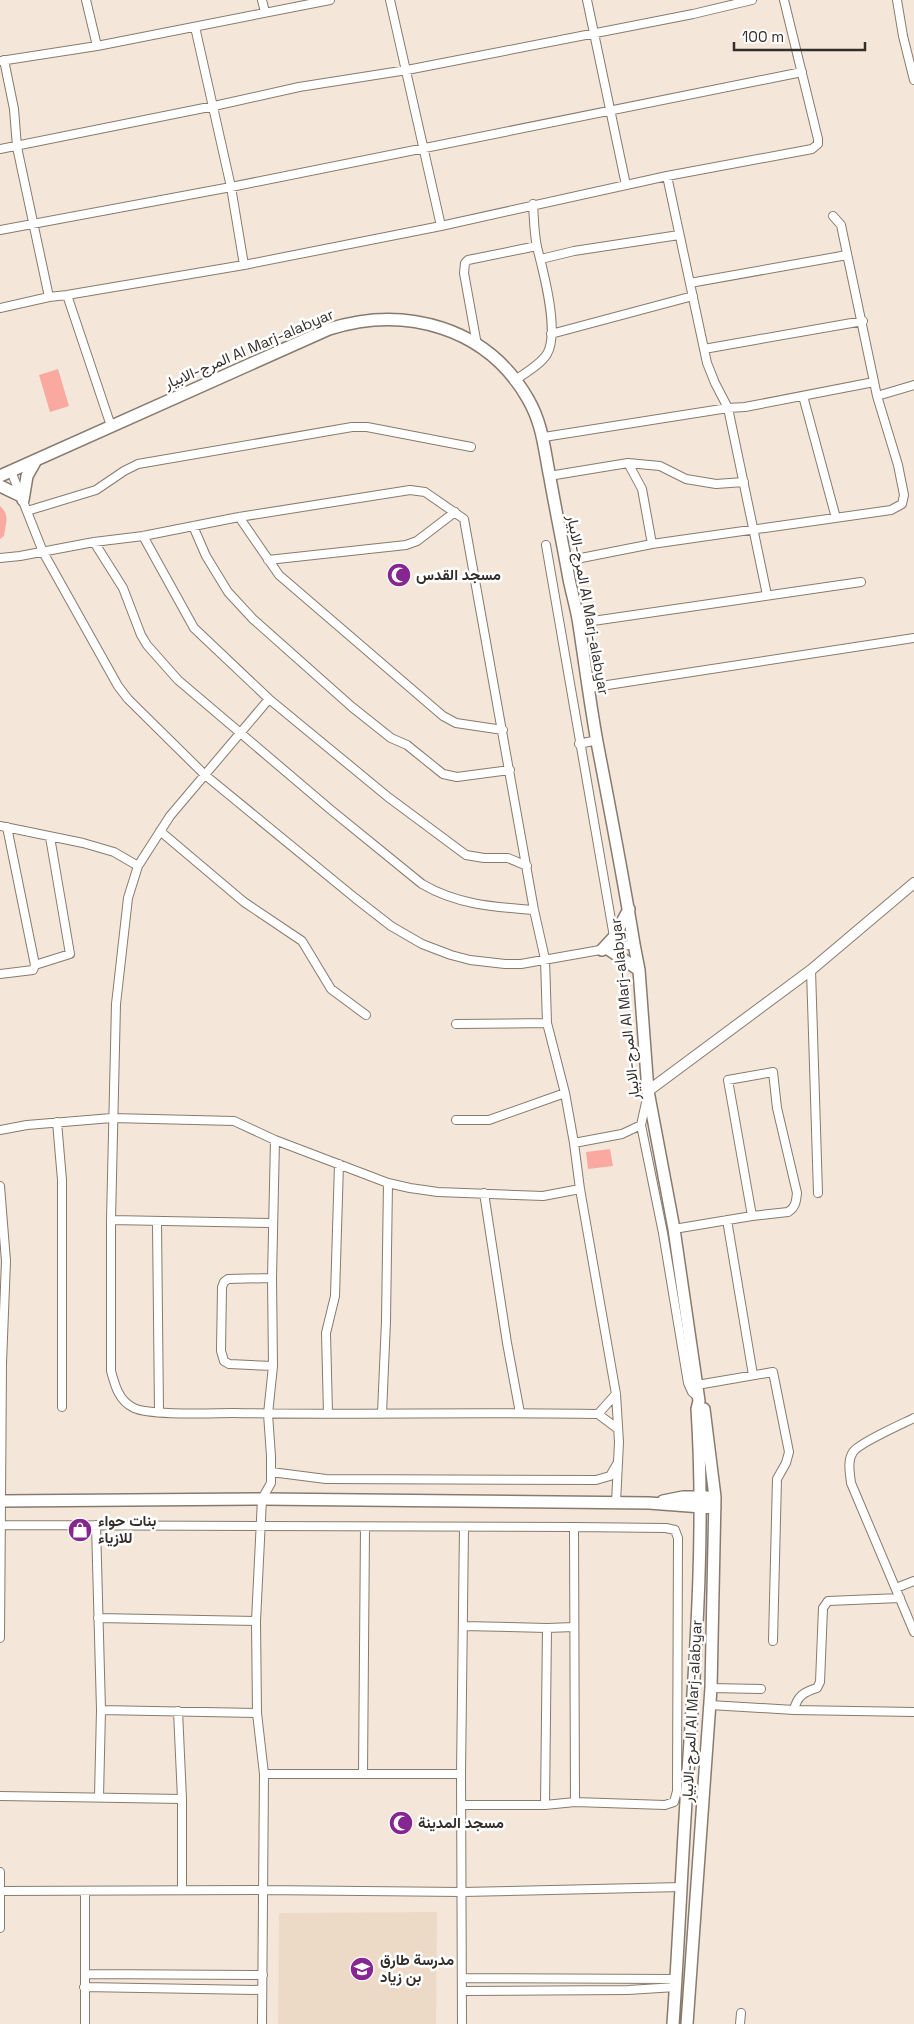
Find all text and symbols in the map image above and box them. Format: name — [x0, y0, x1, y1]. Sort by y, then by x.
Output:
scale bar — [734, 20, 865, 52]
text: 100 m — [742, 27, 784, 46]
street label: المرج-الابيار Al Marj-alabyar — [160, 304, 338, 395]
street label: المرج-الابيار Al Marj-alabyar — [561, 512, 614, 697]
mosque icon: مسجد القدس — [386, 562, 412, 588]
place label: مسجد القدس — [416, 565, 501, 584]
street label: المرج-الابيار Al Marj-alabyar — [605, 917, 646, 1102]
place label: بنات حواء للازياء — [98, 1511, 156, 1547]
shop icon: بنات حواء للازياء — [67, 1517, 93, 1543]
street label: المرج-الابيار Al Marj-alabyar — [677, 1619, 708, 1804]
mosque icon: مسجد المدينة — [388, 1810, 414, 1836]
place label: مسجد المدينة — [418, 1813, 504, 1832]
place label: مدرسة طارق بن زياد — [380, 1950, 454, 1986]
school or university icon: مدرسة طارق بن زياد — [349, 1956, 375, 1982]

